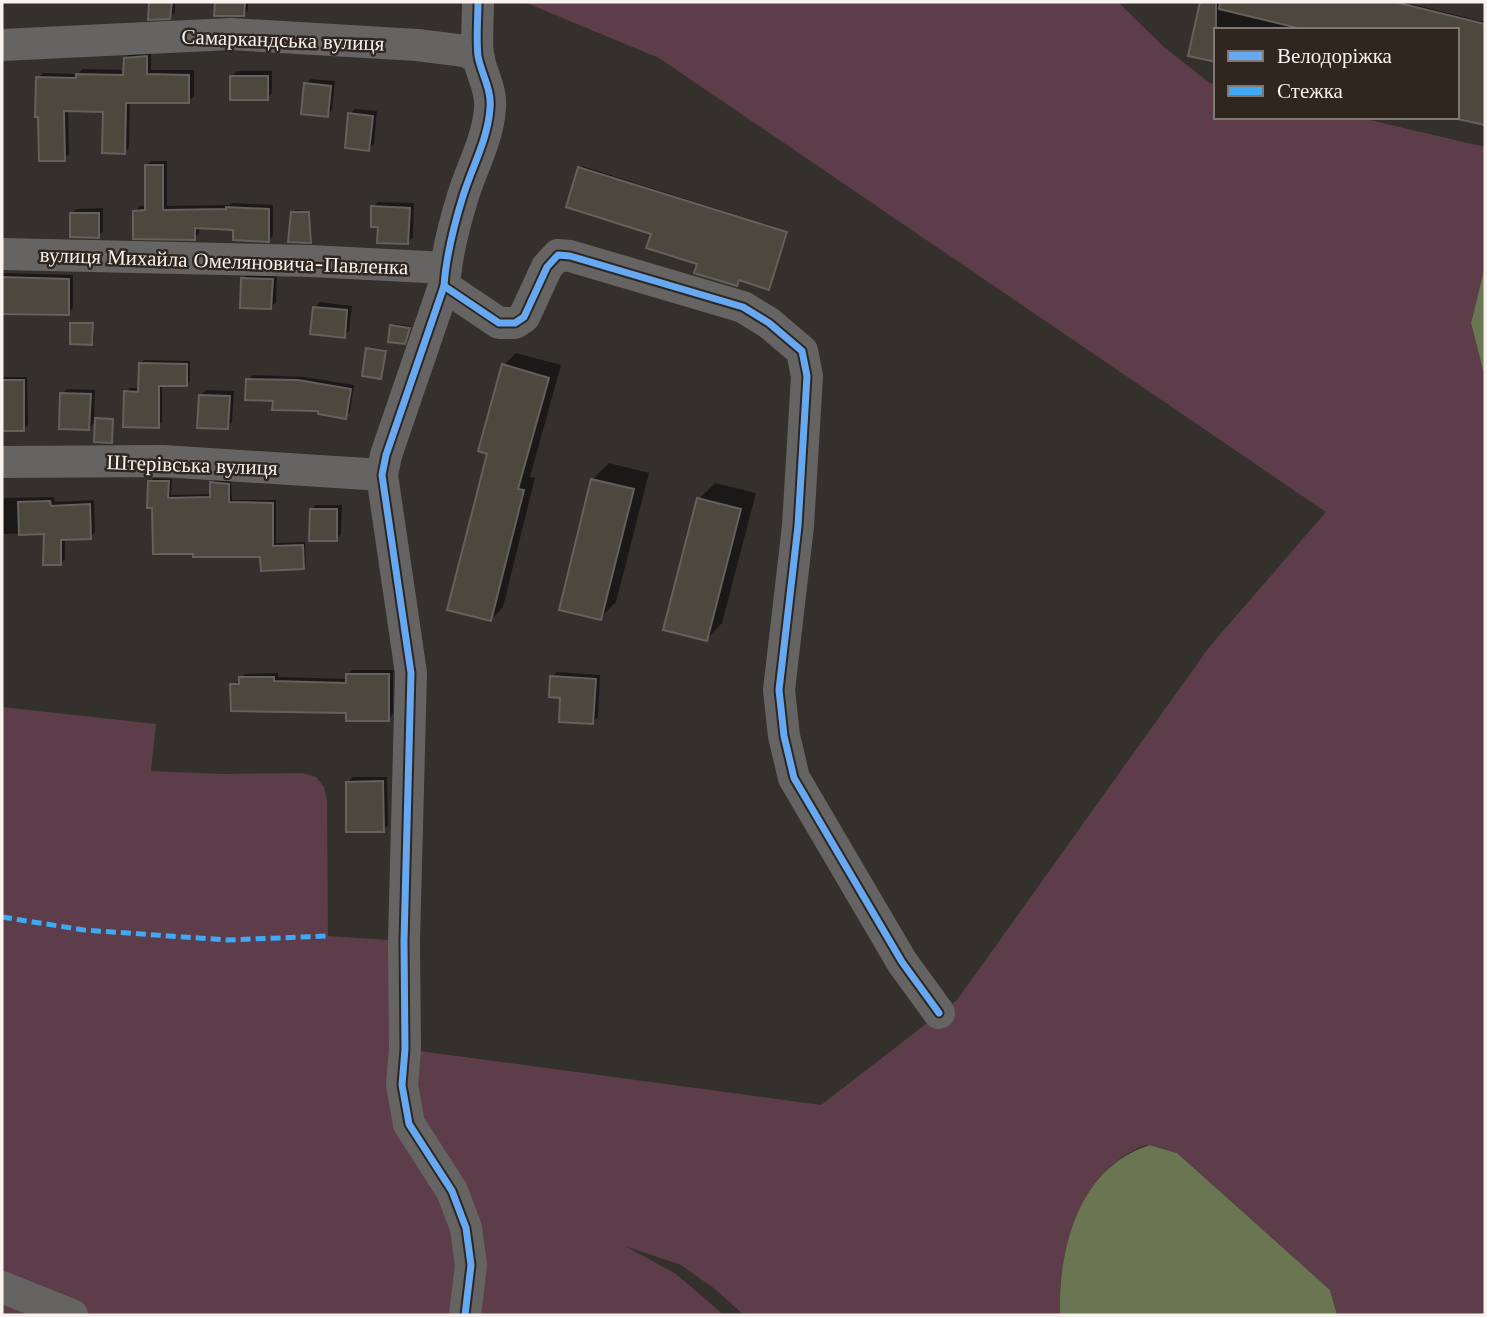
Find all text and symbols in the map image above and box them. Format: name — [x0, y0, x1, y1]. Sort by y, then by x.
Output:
street label: Самаркандська вулиця — [181, 23, 385, 57]
legend — [1214, 28, 1459, 119]
text: Велодоріжка — [1277, 43, 1393, 69]
text: Стежка — [1277, 78, 1344, 104]
street label: вулиця Михайла Омеляновича-Павленка — [39, 242, 409, 280]
street label: Штерівська вулиця — [106, 449, 278, 481]

